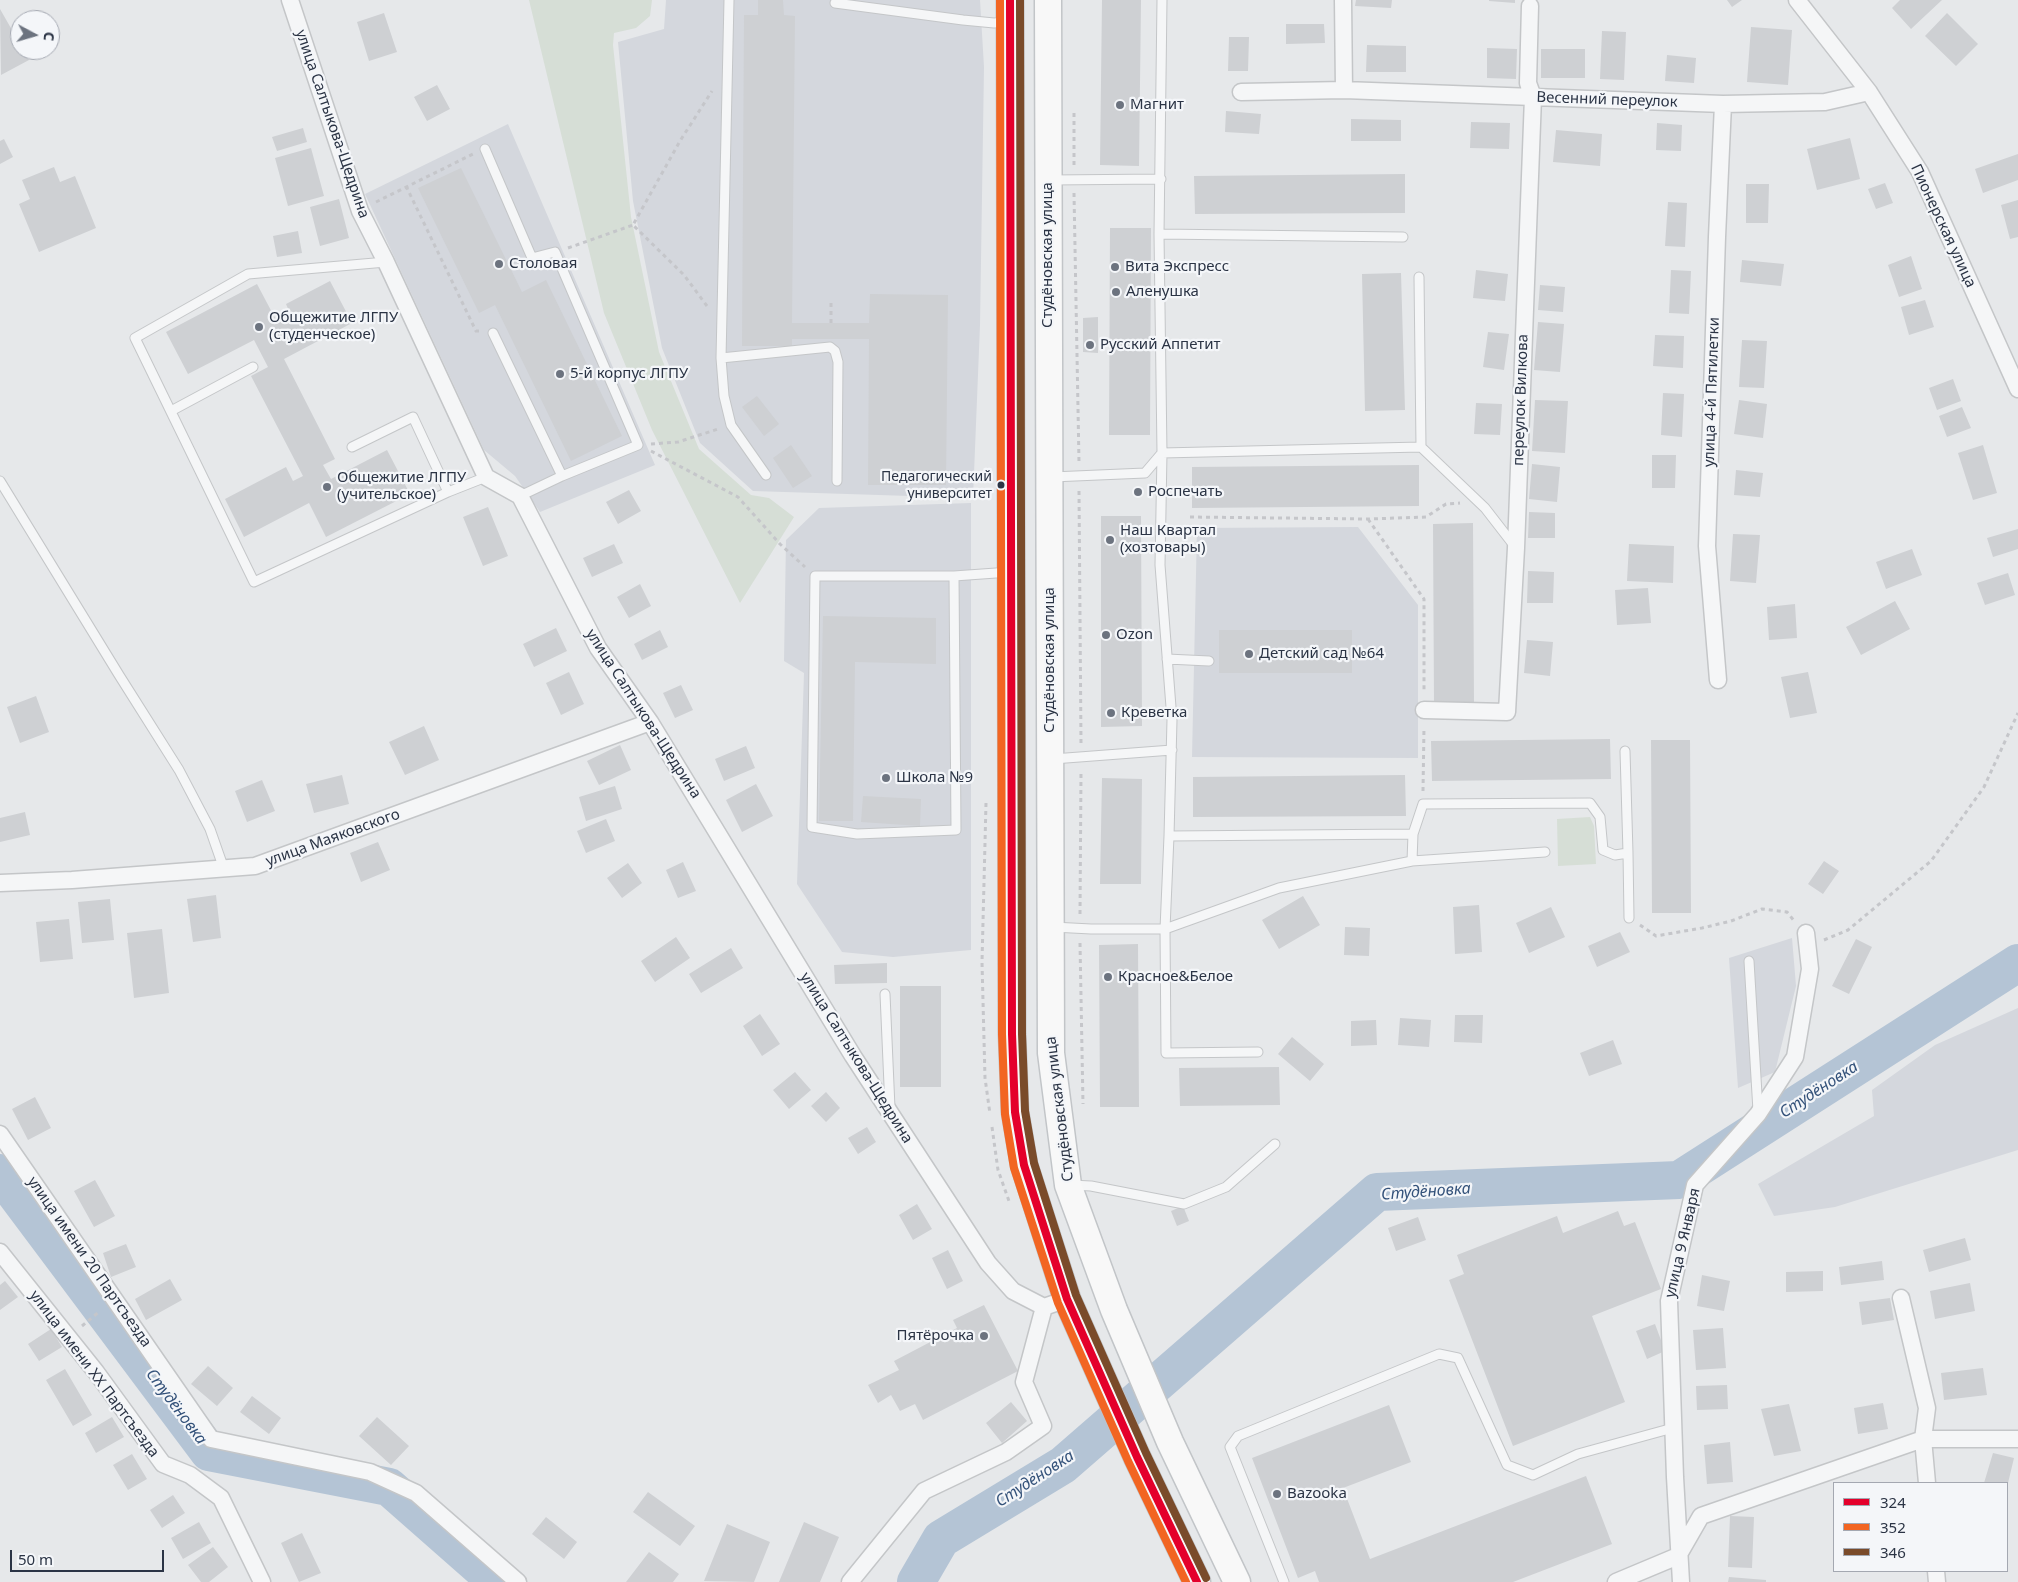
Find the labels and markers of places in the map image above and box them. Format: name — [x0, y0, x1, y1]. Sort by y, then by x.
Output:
place label: Магнит — [1130, 96, 1184, 114]
marker: Магнит — [1114, 99, 1126, 111]
place label: Столовая — [509, 255, 578, 273]
marker: Столовая — [493, 258, 505, 270]
place label: Вита Экспресс — [1125, 258, 1229, 276]
marker: Вита Экспресс — [1109, 261, 1121, 273]
place label: Аленушка — [1126, 283, 1199, 301]
marker: Аленушка — [1110, 286, 1122, 298]
place label: Общежитие ЛГПУ (студенческое) — [269, 309, 398, 344]
marker: Общежитие ЛГПУ (студенческое) — [253, 321, 265, 333]
place label: Русский Аппетит — [1100, 336, 1221, 354]
marker: Русский Аппетит — [1084, 339, 1096, 351]
place label: 5-й корпус ЛГПУ — [570, 365, 688, 383]
marker: 5-й корпус ЛГПУ — [554, 368, 566, 380]
place label: Общежитие ЛГПУ (учительское) — [337, 469, 466, 504]
place label: Педагогический университет — [881, 469, 992, 502]
marker: Педагогический университет — [996, 480, 1006, 490]
marker: Общежитие ЛГПУ (учительское) — [321, 481, 333, 493]
place label: Роспечать — [1148, 483, 1223, 501]
marker: Роспечать — [1132, 486, 1144, 498]
place label: Наш Квартал (хозтовары) — [1120, 522, 1216, 557]
marker: Наш Квартал (хозтовары) — [1104, 534, 1116, 546]
place label: Ozon — [1116, 626, 1153, 644]
marker: Ozon — [1100, 629, 1112, 641]
place label: Детский сад №64 — [1259, 645, 1384, 663]
marker: Детский сад №64 — [1243, 648, 1255, 660]
place label: Креветка — [1121, 704, 1187, 722]
marker: Креветка — [1105, 707, 1117, 719]
place label: Школа №9 — [896, 769, 973, 787]
marker: Школа №9 — [880, 772, 892, 784]
place label: Красное&Белое — [1118, 968, 1233, 986]
marker: Красное&Белое — [1102, 971, 1114, 983]
place label: Пятёрочка — [897, 1327, 974, 1345]
marker: Пятёрочка — [978, 1330, 990, 1342]
place label: Bazooka — [1287, 1485, 1347, 1503]
marker: Bazooka — [1271, 1488, 1283, 1500]

